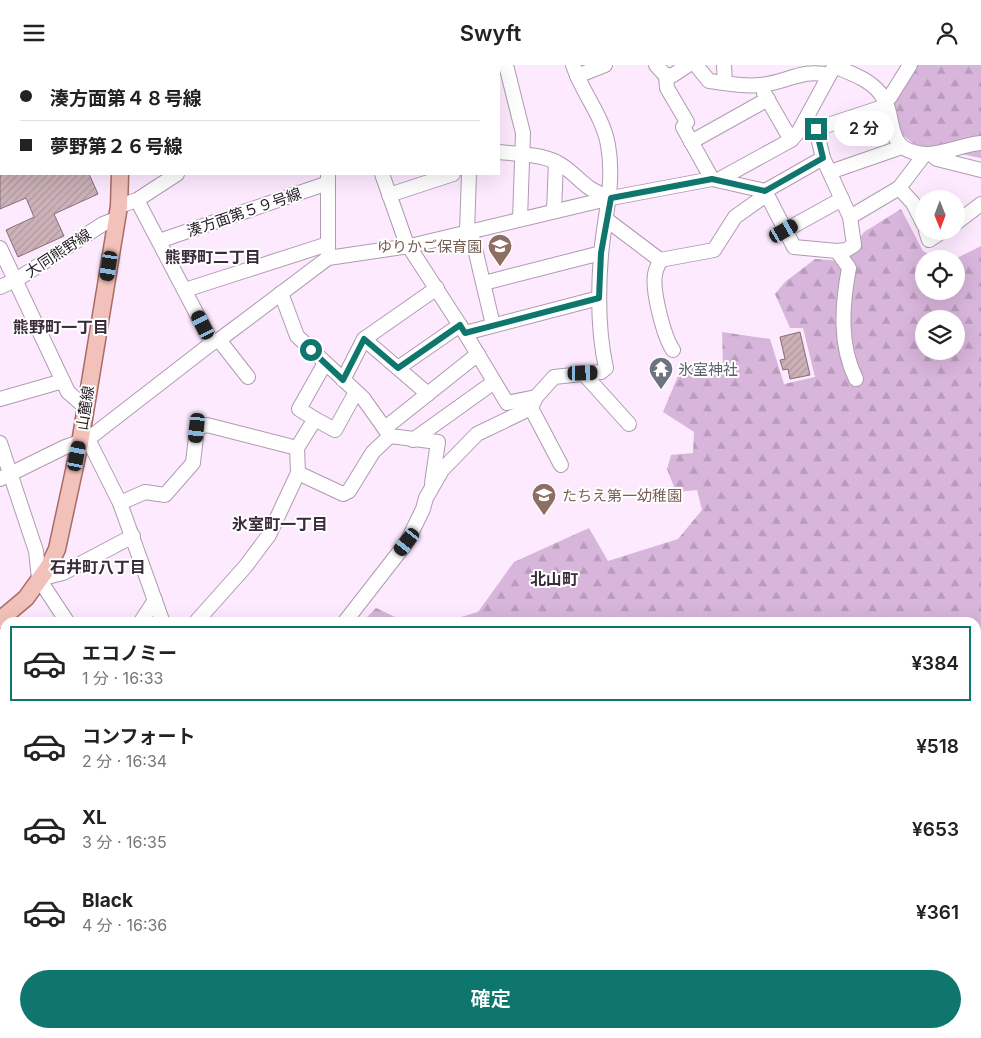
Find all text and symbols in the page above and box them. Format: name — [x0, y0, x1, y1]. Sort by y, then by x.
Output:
icon: menu — [20, 19, 48, 47]
icon: person — [933, 19, 961, 47]
text: Swyft — [460, 20, 521, 46]
text: 湊方面第４８号線 — [50, 87, 202, 110]
callout: 2 分 — [834, 111, 894, 147]
route end — [805, 118, 827, 140]
text: 2 分 — [849, 118, 879, 138]
text: 夢野第２６号線 — [50, 135, 183, 158]
street label: 湊方面第５９号線 — [184, 183, 304, 241]
north arrow — [915, 190, 965, 240]
map controls — [915, 190, 965, 360]
car — [767, 217, 800, 245]
street label: 大同熊野線 — [21, 225, 95, 281]
school or university icon: ゆりかご保育園 — [487, 233, 513, 267]
place label: ゆりかご保育園 — [377, 237, 482, 256]
district label: 熊野町二丁目 — [165, 247, 261, 267]
car — [99, 250, 118, 282]
button: locate — [915, 250, 965, 300]
car — [189, 308, 216, 342]
button: layers — [915, 310, 965, 360]
district label: 熊野町一丁目 — [13, 317, 109, 337]
route start — [300, 339, 322, 361]
temple icon: 氷室神社 — [648, 356, 674, 390]
place label: 氷室神社 — [678, 360, 738, 379]
car — [567, 365, 598, 381]
street label: 山麓線 — [72, 384, 98, 432]
car — [187, 412, 206, 444]
car — [66, 440, 87, 472]
school or university icon: たちえ第一幼稚園 — [531, 482, 557, 516]
place label: たちえ第一幼稚園 — [562, 486, 682, 505]
district label: 氷室町一丁目 — [232, 514, 328, 534]
car — [391, 526, 422, 558]
district label: 石井町八丁目 — [50, 557, 146, 577]
district label: 北山町 — [530, 569, 578, 589]
icon: car — [22, 641, 67, 686]
text: エコノミー — [82, 642, 177, 665]
text: ¥384 — [911, 652, 959, 675]
text: 1 分 · 16:33 — [82, 668, 163, 688]
icon: car — [22, 724, 67, 769]
text: コンフォート — [82, 725, 195, 748]
text: ¥518 — [916, 735, 959, 758]
text: 2 分 · 16:34 — [82, 751, 167, 771]
text: XL — [82, 806, 107, 829]
icon: car — [22, 807, 67, 852]
text: ¥653 — [912, 818, 959, 841]
text: 3 分 · 16:35 — [82, 832, 167, 852]
text: Black — [82, 889, 133, 912]
icon: car — [22, 890, 67, 935]
text: ¥361 — [916, 901, 959, 924]
text: 4 分 · 16:36 — [82, 915, 167, 935]
button: 確定 — [20, 970, 961, 1028]

